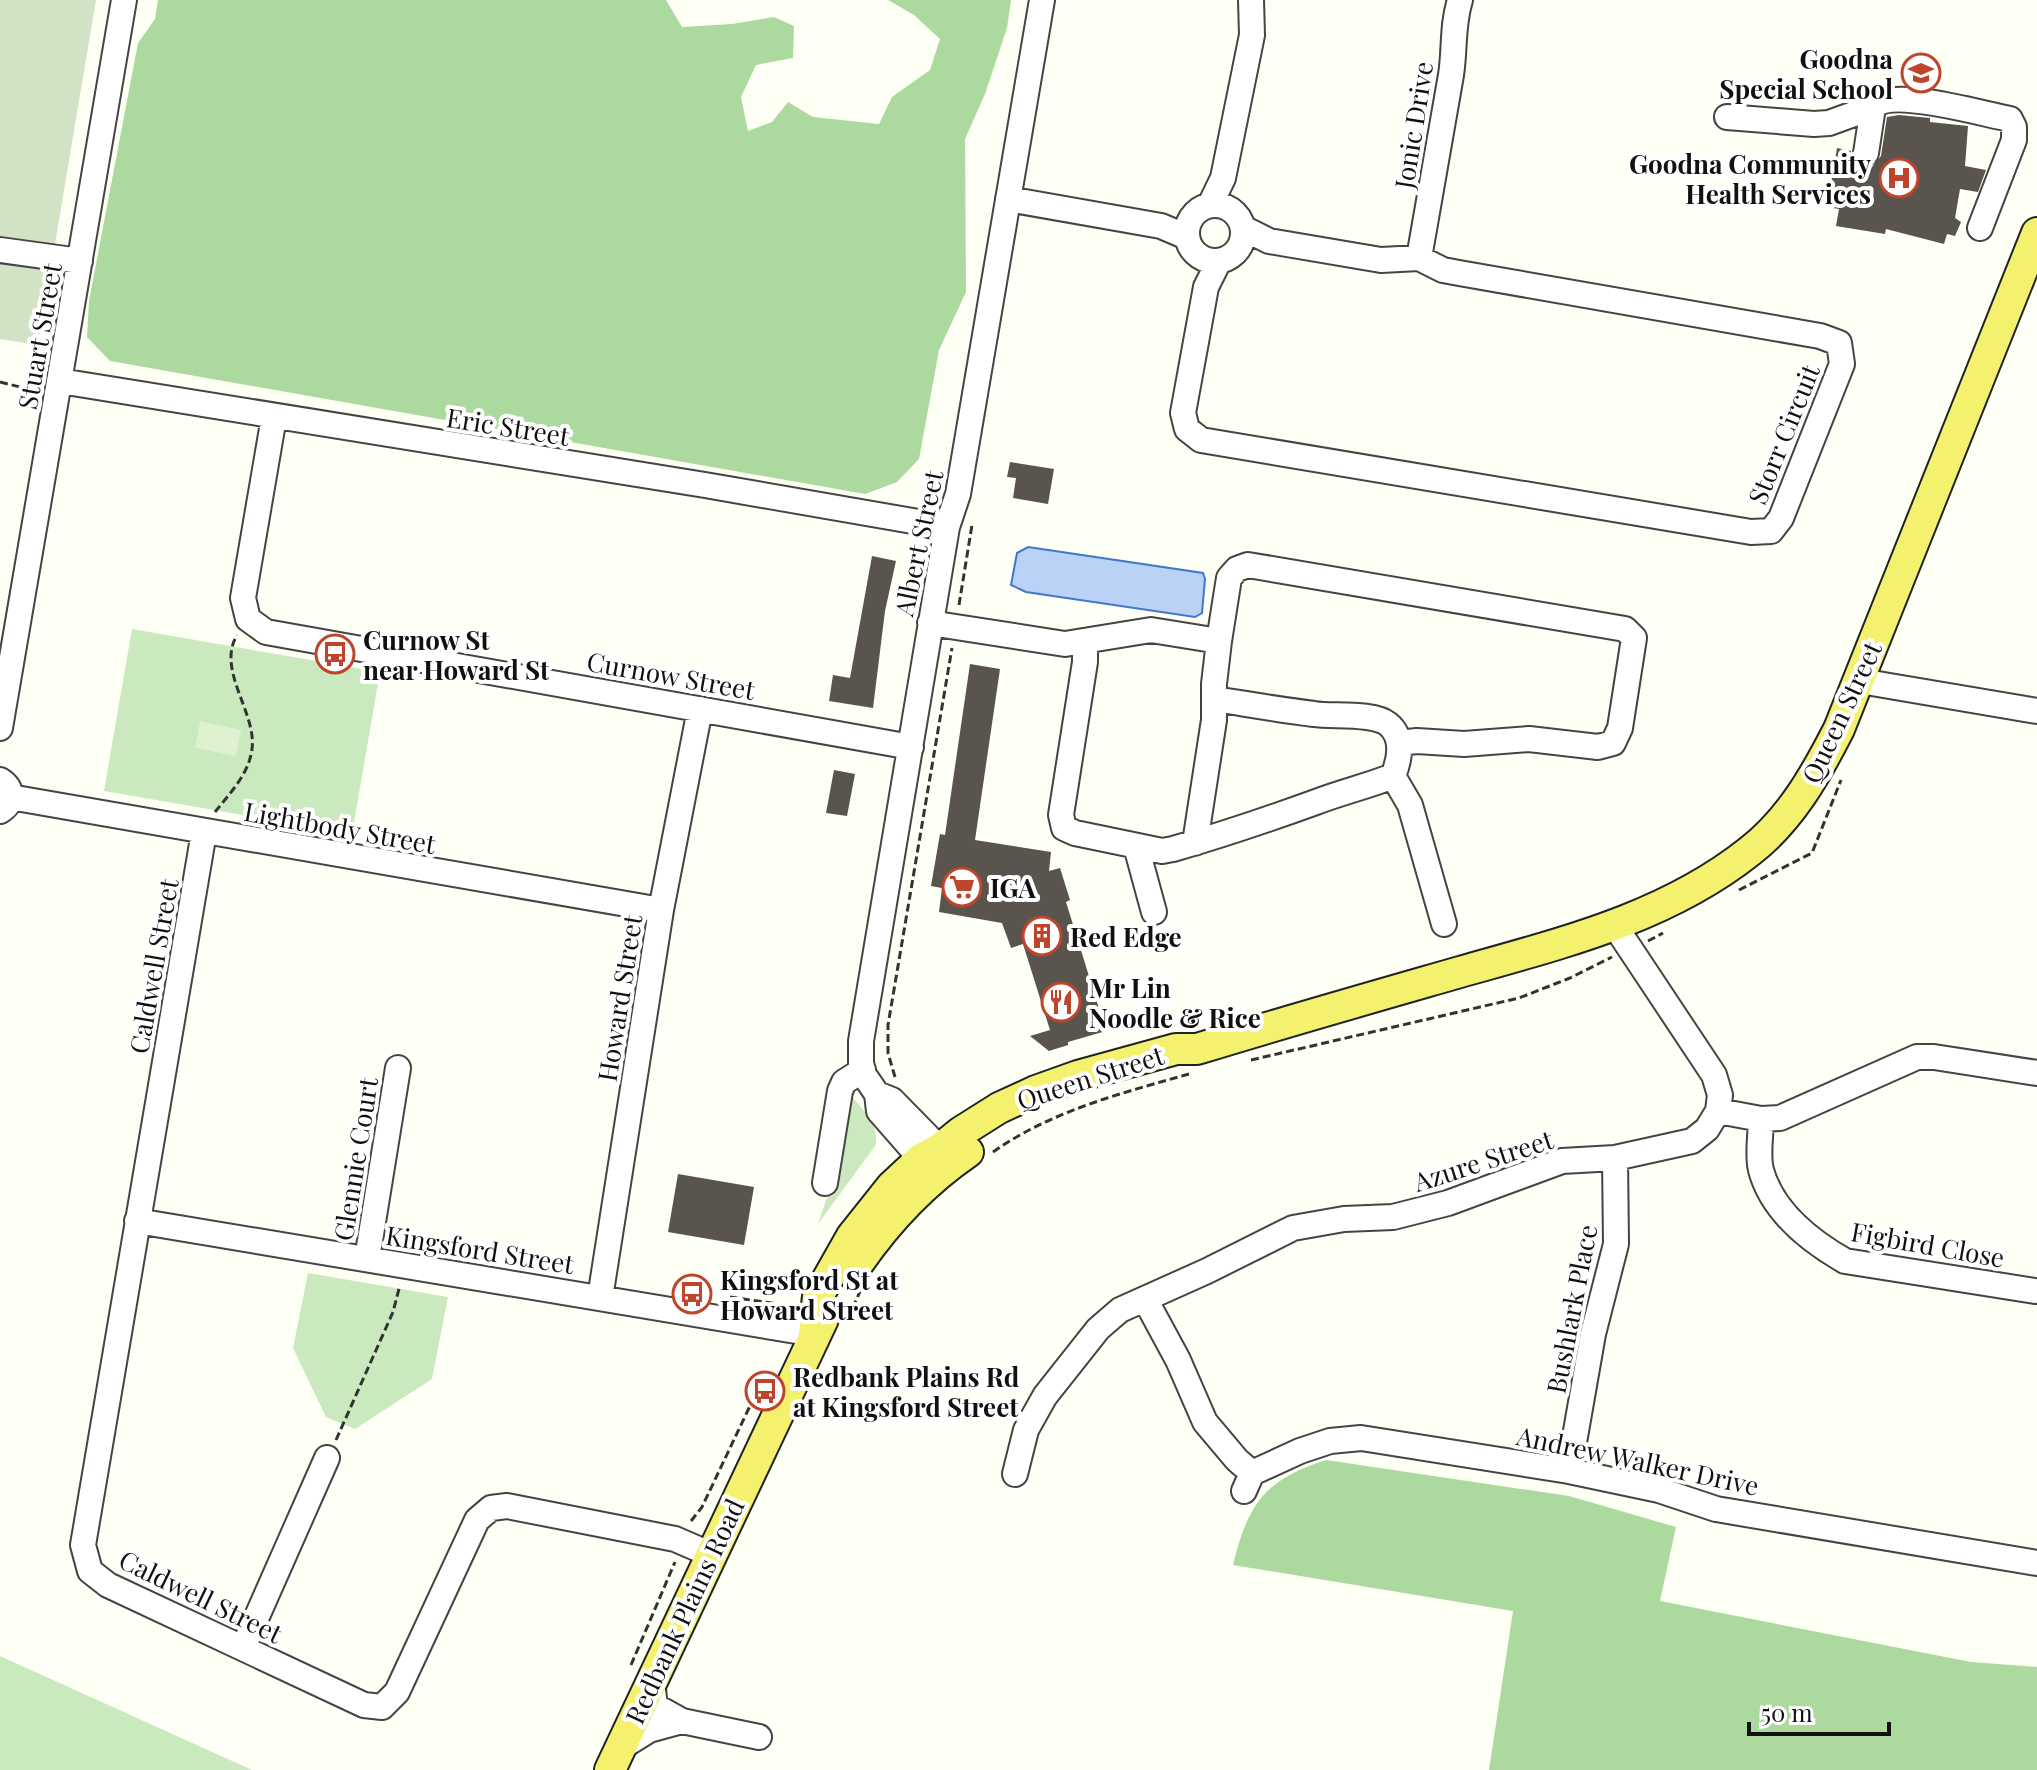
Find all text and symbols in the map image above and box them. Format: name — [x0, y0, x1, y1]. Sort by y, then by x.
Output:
place label: Goodna Special School — [1719, 41, 1894, 106]
school or university icon: Goodna Special School — [1900, 52, 1942, 94]
street label: Jonic Drive — [1386, 59, 1440, 192]
place label: Goodna Community Health Services — [1629, 146, 1871, 211]
hospital icon: Goodna Community Health Services — [1878, 157, 1920, 199]
street label: Stuart Street — [9, 259, 69, 412]
street label: Storr Circuit — [1739, 358, 1827, 509]
street label: Eric Street — [444, 399, 573, 453]
street label: Albert Street — [885, 466, 951, 620]
place label: Curnow St near Howard St — [363, 622, 550, 687]
bus stop icon: Curnow St near Howard St — [314, 633, 356, 675]
street label: Queen Street — [1793, 635, 1889, 789]
street label: Curnow Street — [584, 643, 758, 707]
street label: Lightbody Street — [242, 793, 439, 861]
supermarket icon: IGA — [941, 866, 983, 908]
place label: IGA — [990, 870, 1036, 905]
street label: Caldwell Street — [120, 875, 186, 1056]
street label: Howard Street — [589, 911, 650, 1084]
building icon: Red Edge — [1021, 915, 1063, 957]
place label: Red Edge — [1070, 919, 1182, 954]
place label: Mr Lin Noodle & Rice — [1089, 970, 1261, 1035]
restaurant icon: Mr Lin Noodle & Rice — [1040, 981, 1082, 1023]
street label: Queen Street — [1012, 1037, 1169, 1117]
street label: Glennie Court — [325, 1074, 385, 1243]
street label: Azure Street — [1408, 1121, 1558, 1199]
street label: Figbird Close — [1849, 1213, 2007, 1275]
street label: Kingsford Street — [383, 1217, 577, 1281]
street label: Bushlark Place — [1537, 1222, 1605, 1396]
place label: Kingsford St at Howard Street — [720, 1262, 899, 1327]
bus stop icon: Kingsford St at Howard Street — [671, 1273, 713, 1315]
place label: Redbank Plains Rd at Kingsford Street — [793, 1359, 1020, 1424]
bus stop icon: Redbank Plains Rd at Kingsford Street — [744, 1370, 786, 1412]
street label: Andrew Walker Drive — [1513, 1417, 1762, 1503]
street label: Redbank Plains Road — [616, 1493, 752, 1729]
street label: Caldwell Street — [114, 1541, 289, 1651]
scale bar — [1749, 1686, 1889, 1736]
text: 50 m — [1761, 1696, 1813, 1728]

